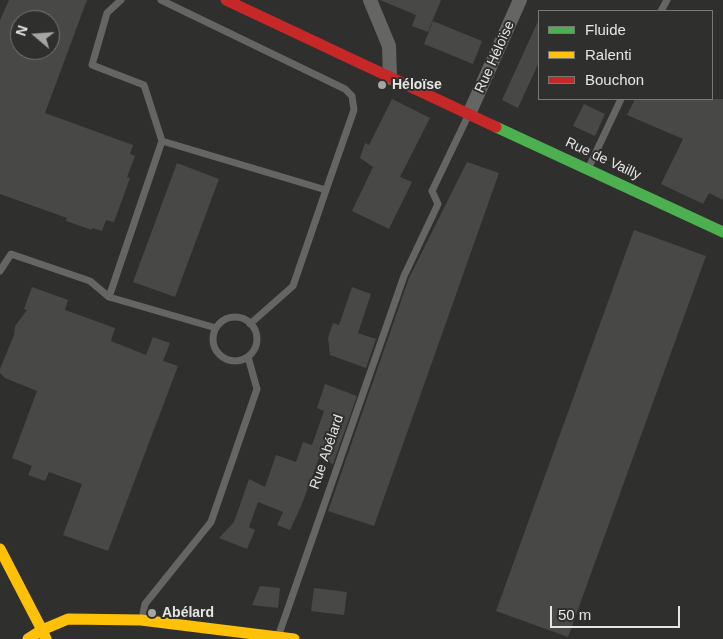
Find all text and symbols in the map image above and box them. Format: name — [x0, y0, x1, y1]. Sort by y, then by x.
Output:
north arrow — [10, 10, 60, 60]
legend — [538, 10, 713, 100]
street label: Rue Héloïse — [472, 18, 518, 96]
text: Fluide — [585, 21, 626, 38]
text: N — [13, 23, 31, 38]
text: Ralenti — [585, 46, 632, 63]
text: Bouchon — [585, 71, 644, 88]
place label: Héloïse — [392, 77, 442, 93]
marker: Héloïse — [376, 79, 388, 91]
street label: Rue de Vailly — [563, 134, 643, 184]
street label: Rue Abélard — [306, 412, 348, 492]
scale bar — [553, 596, 683, 628]
place label: Abélard — [162, 605, 214, 621]
text: 50 m — [558, 606, 591, 623]
marker: Abélard — [146, 607, 158, 619]

